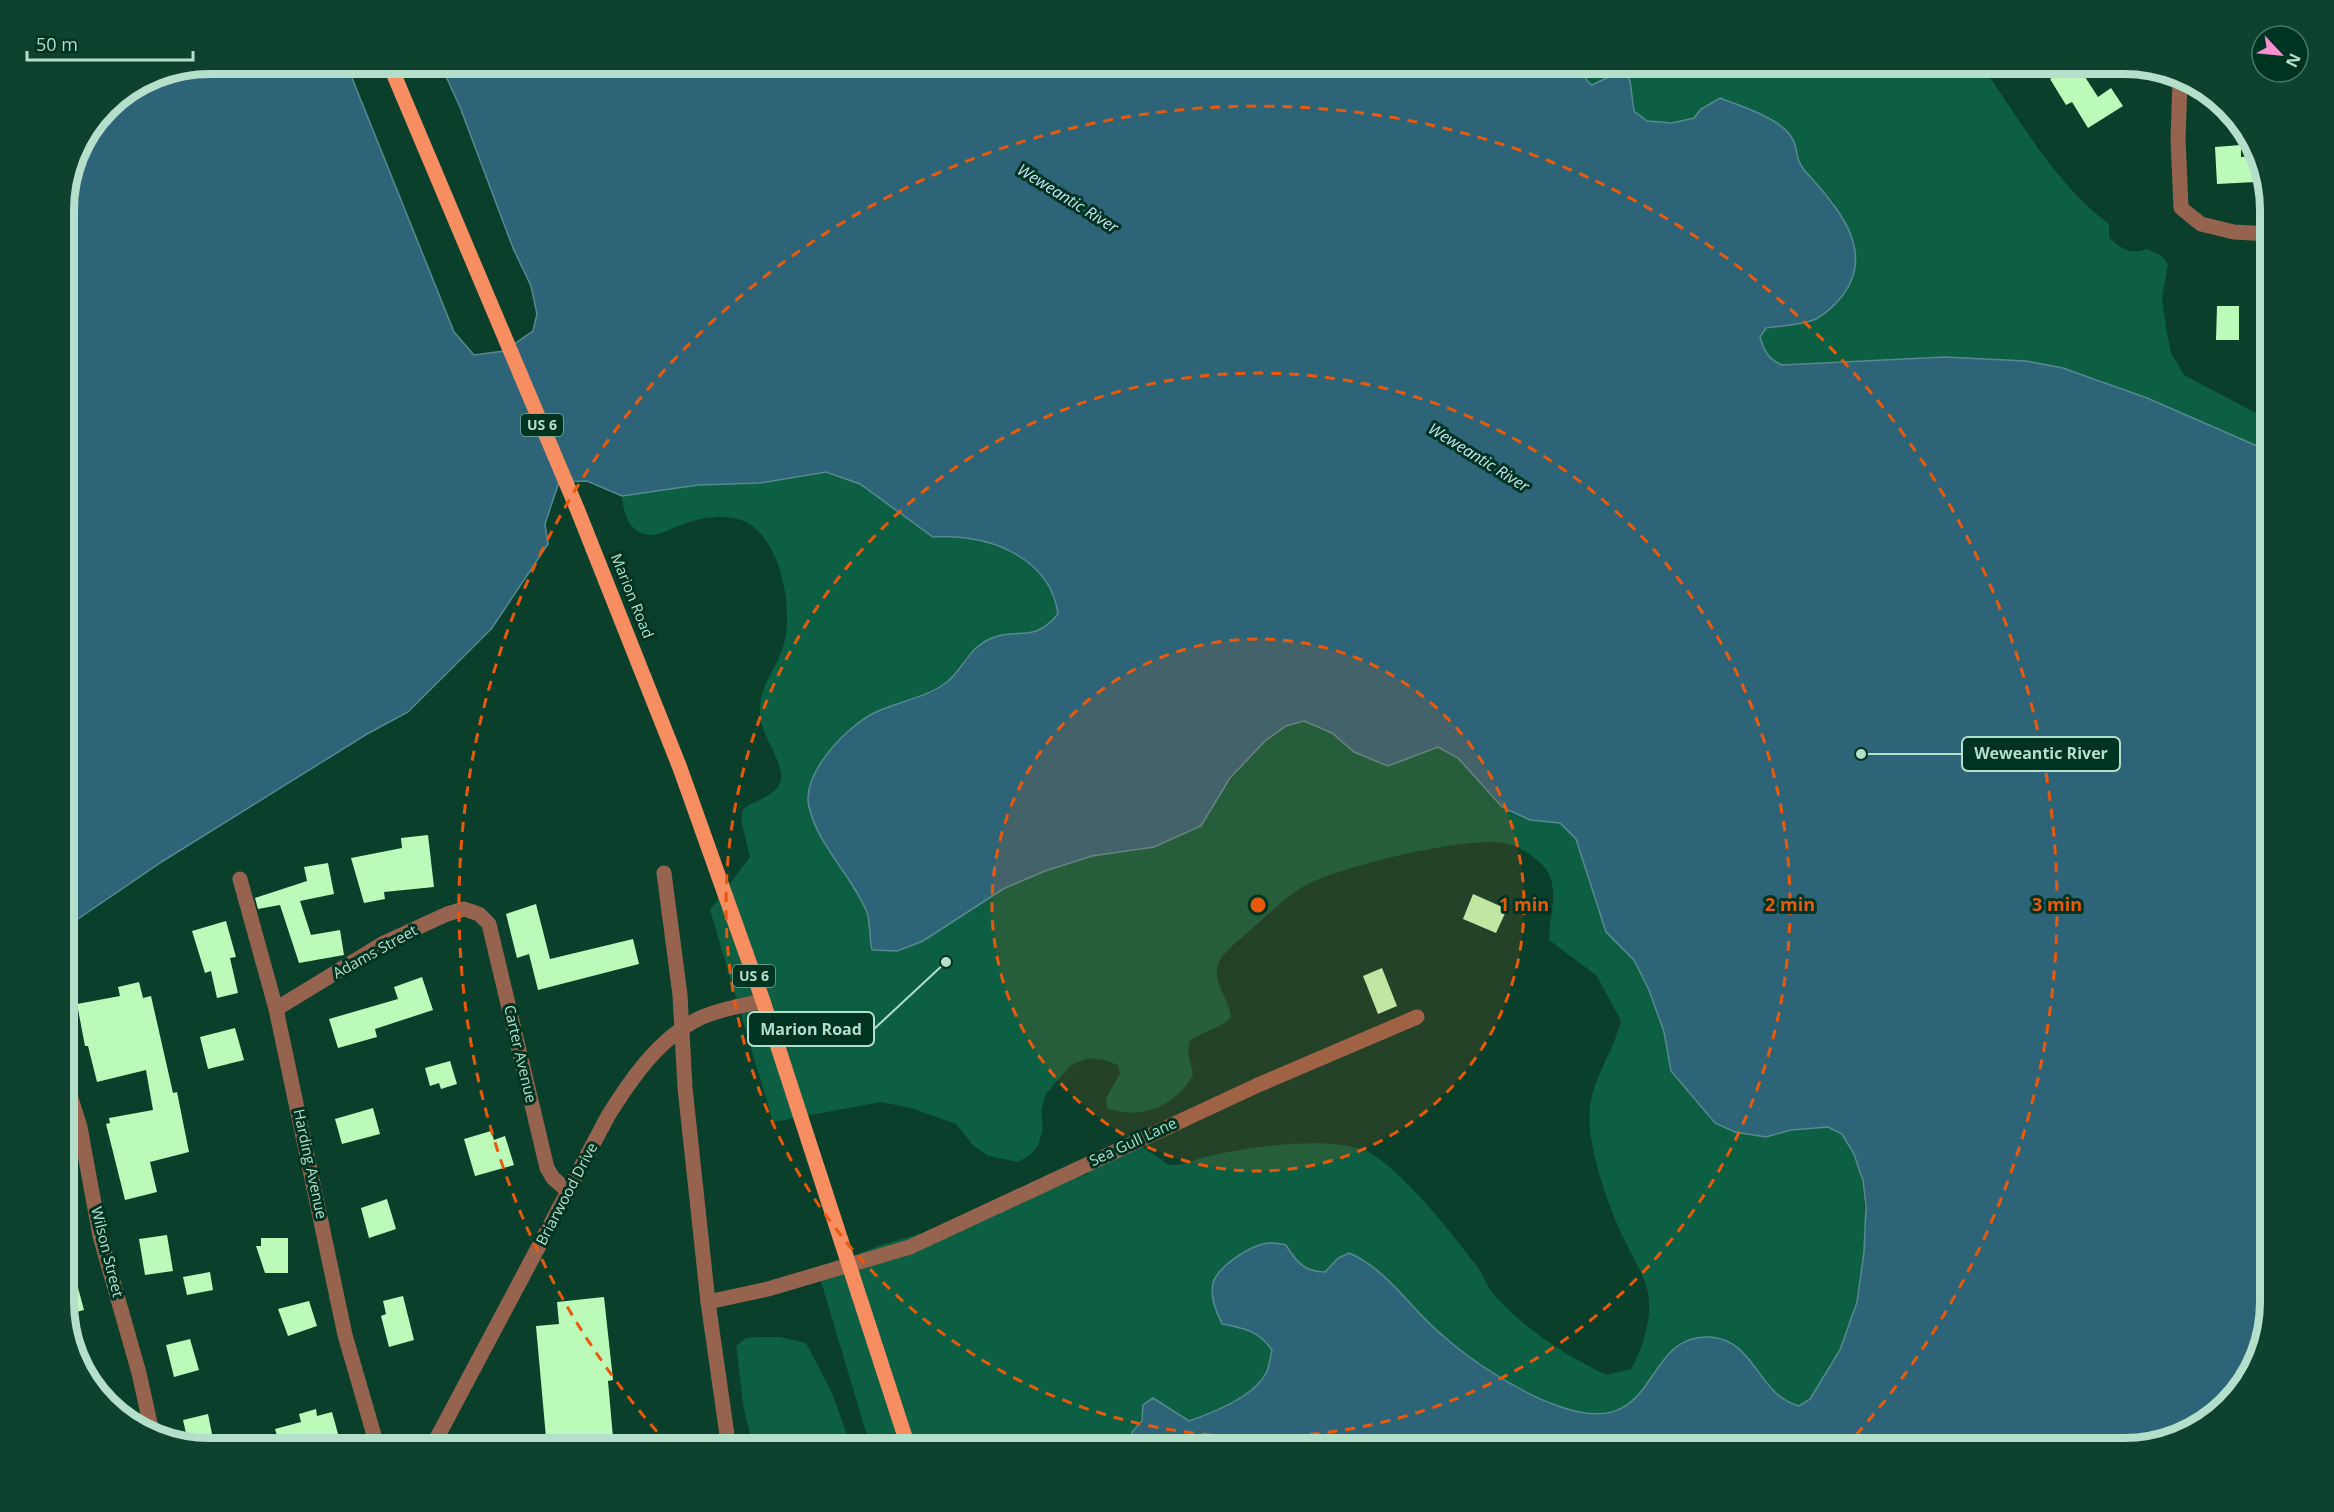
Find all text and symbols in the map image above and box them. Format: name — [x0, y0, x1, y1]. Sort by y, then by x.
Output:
scale bar — [27, 24, 194, 62]
north arrow — [2250, 24, 2310, 84]
text: 50 m — [36, 32, 78, 56]
text: N — [2281, 50, 2306, 71]
water label: Weweantic River — [1013, 158, 1123, 238]
road number: US 6 — [521, 414, 563, 436]
water label: Weweantic River — [1424, 417, 1534, 497]
street label: Marion Road — [607, 550, 659, 641]
callout: Weweantic River — [1962, 737, 2120, 771]
text: Weweantic River — [1974, 742, 2108, 764]
text: 1 min — [1499, 892, 1549, 916]
text: 2 min — [1765, 892, 1815, 916]
text: 3 min — [2032, 892, 2082, 916]
centre of rings — [1248, 895, 1268, 915]
street label: Adams Street — [329, 920, 420, 983]
road number: US 6 — [733, 965, 775, 987]
street label: Carter Avenue — [500, 1003, 542, 1105]
callout: Marion Road — [748, 1012, 874, 1046]
text: Marion Road — [760, 1018, 862, 1040]
street label: Harding Avenue — [290, 1107, 332, 1221]
street label: Sea Gull Lane — [1086, 1112, 1180, 1170]
street label: Briarwood Drive — [531, 1139, 602, 1248]
street label: Wilson Street — [87, 1204, 129, 1299]

